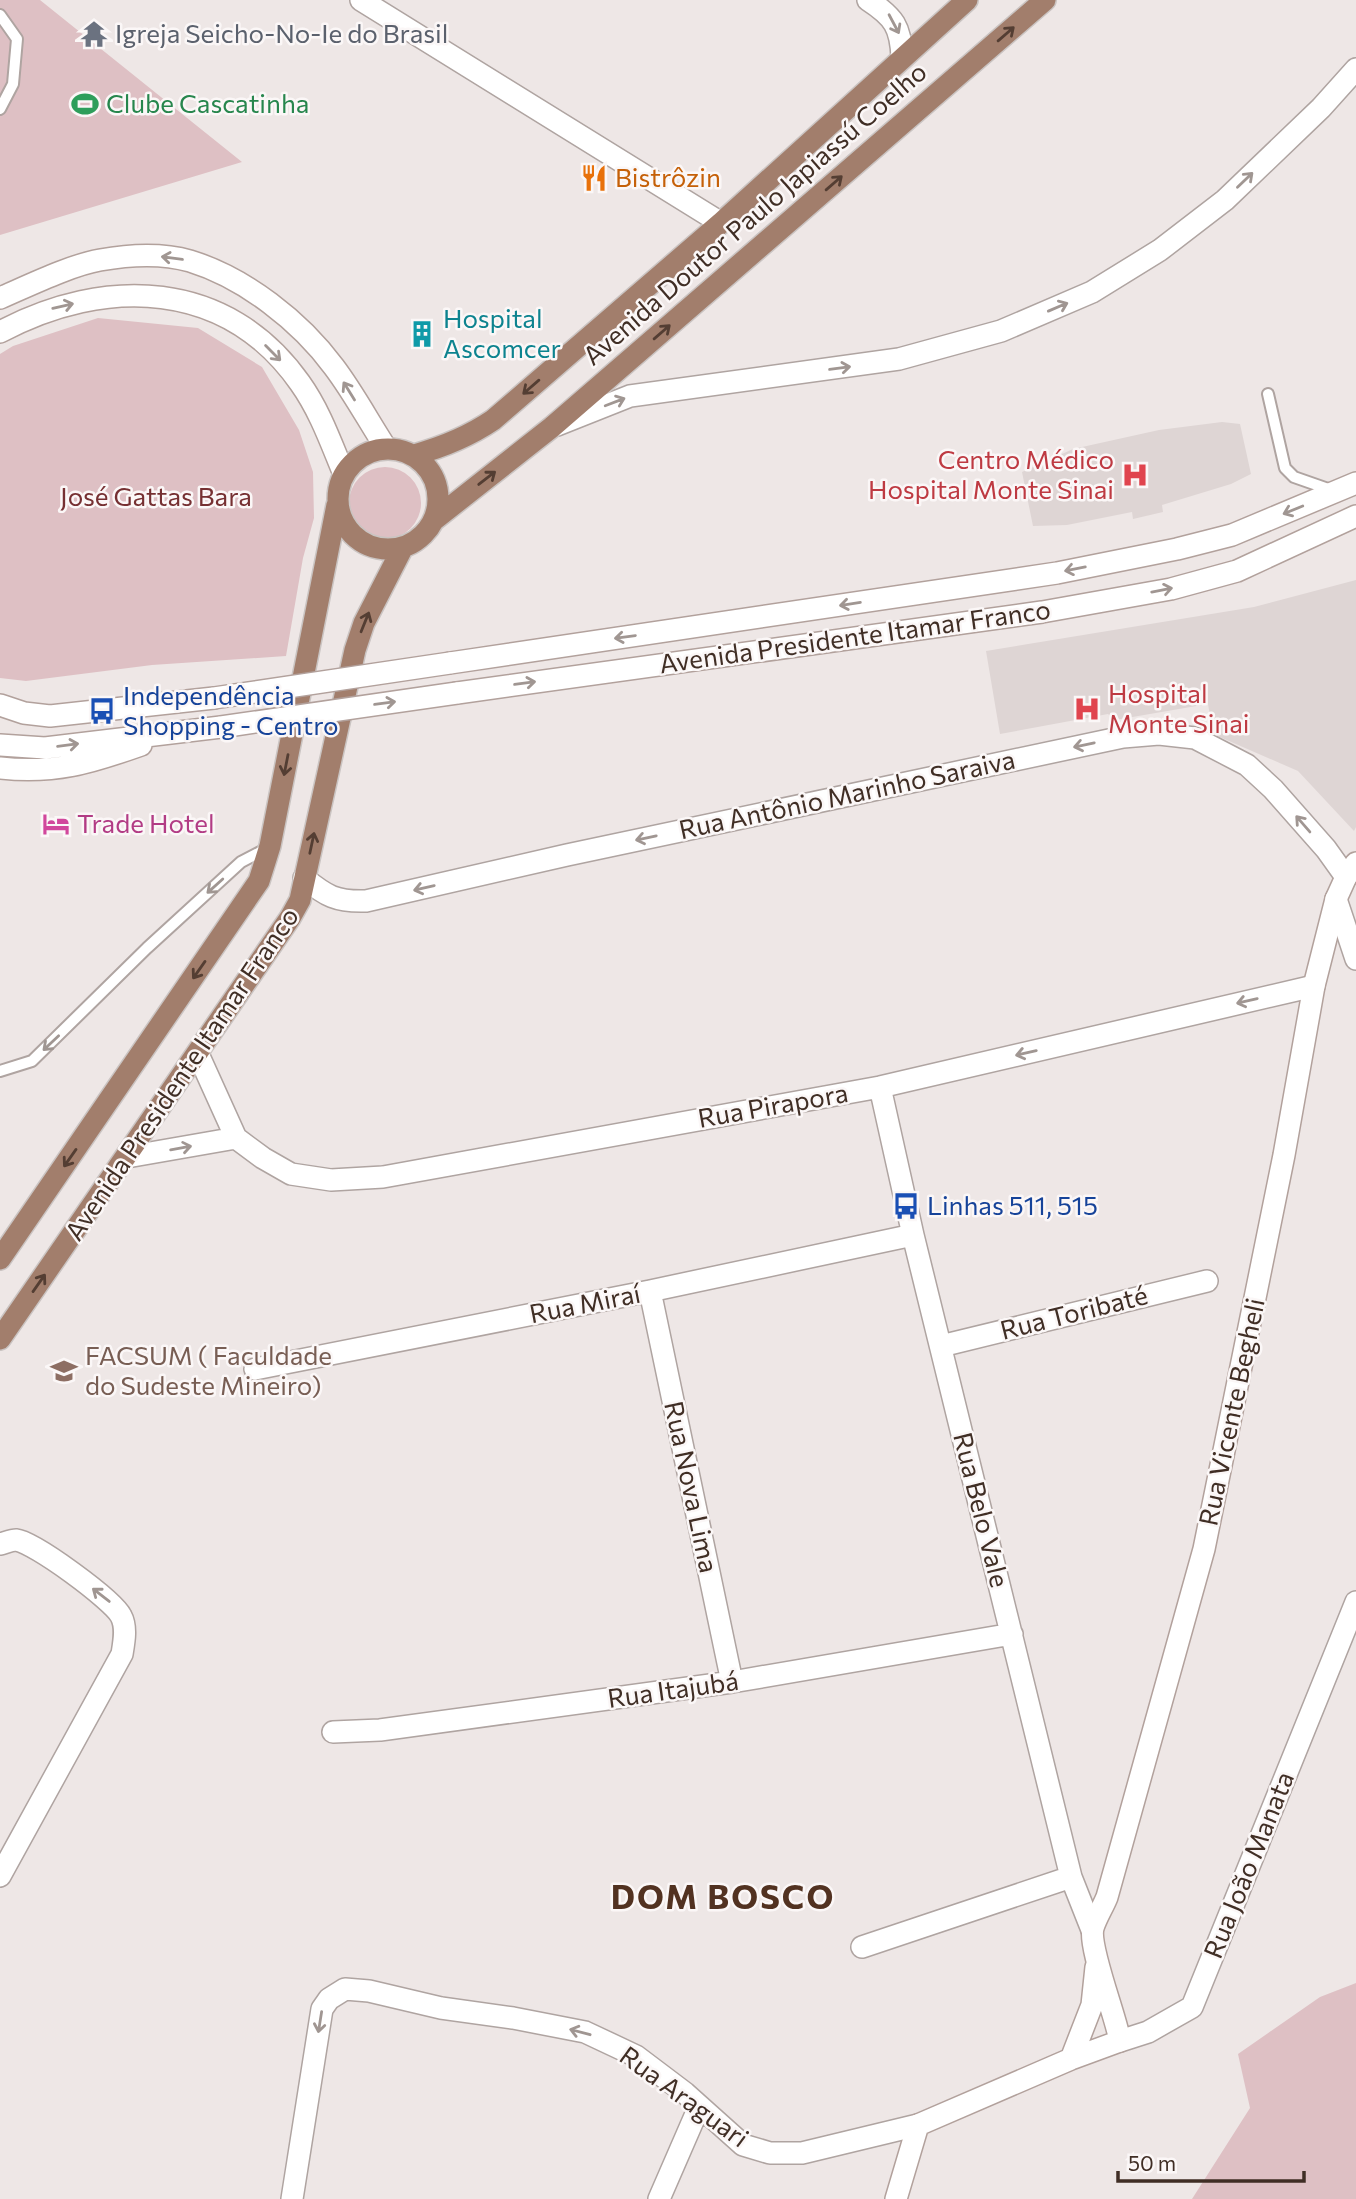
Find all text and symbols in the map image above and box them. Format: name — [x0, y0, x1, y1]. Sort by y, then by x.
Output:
one-way arrow — [887, 13, 901, 33]
place label: Igreja Seicho-No-Ie do Brasil — [115, 17, 448, 48]
temple icon: Igreja Seicho-No-Ie do Brasil — [79, 19, 109, 49]
one-way arrow — [997, 26, 1015, 42]
street label: Avenida Doutor Paulo Japiassú Coelho — [576, 55, 932, 371]
place label: Clube Cascatinha — [106, 87, 309, 118]
sports icon: Clube Cascatinha — [70, 89, 100, 119]
place label: Bistrôzin — [615, 161, 721, 192]
restaurant icon: Bistrôzin — [579, 163, 609, 193]
one-way arrow — [1236, 172, 1253, 189]
one-way arrow — [825, 175, 843, 191]
one-way arrow — [161, 252, 184, 265]
one-way arrow — [51, 299, 74, 313]
one-way arrow — [1046, 300, 1068, 313]
place label: Hospital Ascomcer — [443, 302, 561, 363]
building icon: Hospital Ascomcer — [407, 319, 437, 349]
one-way arrow — [653, 324, 671, 340]
one-way arrow — [265, 344, 282, 361]
one-way arrow — [828, 361, 850, 374]
one-way arrow — [523, 379, 541, 395]
one-way arrow — [342, 381, 356, 401]
one-way arrow — [604, 395, 626, 408]
place label: Centro Médico Hospital Monte Sinai — [868, 443, 1114, 504]
hospital icon: Centro Médico Hospital Monte Sinai — [1120, 460, 1150, 490]
one-way arrow — [478, 470, 496, 485]
park label: José Gattas Bara — [60, 480, 252, 511]
one-way arrow — [1283, 504, 1305, 517]
one-way arrow — [1064, 563, 1087, 577]
one-way arrow — [1150, 583, 1173, 597]
street label: Avenida Presidente Itamar Franco — [657, 593, 1052, 678]
one-way arrow — [839, 598, 862, 611]
one-way arrow — [359, 612, 372, 633]
one-way arrow — [614, 631, 637, 644]
one-way arrow — [513, 677, 536, 690]
place label: Hospital Monte Sinai — [1108, 677, 1250, 738]
place label: Independência Shopping - Centro — [123, 679, 339, 740]
hospital icon: Hospital Monte Sinai — [1072, 694, 1102, 724]
bus stop icon: Independência Shopping - Centro — [87, 696, 117, 726]
one-way arrow — [373, 696, 396, 709]
one-way arrow — [56, 738, 79, 751]
one-way arrow — [1073, 739, 1096, 753]
street label: Rua Antônio Marinho Saraiva — [676, 743, 1018, 844]
one-way arrow — [279, 753, 293, 776]
place label: Trade Hotel — [77, 807, 215, 838]
hotel icon: Trade Hotel — [41, 809, 71, 839]
one-way arrow — [1295, 815, 1311, 833]
one-way arrow — [635, 831, 658, 845]
one-way arrow — [306, 832, 319, 855]
one-way arrow — [206, 878, 224, 894]
one-way arrow — [413, 882, 436, 895]
street label: Avenida Presidente Itamar Franco — [58, 901, 304, 1245]
one-way arrow — [192, 960, 206, 979]
one-way arrow — [1236, 995, 1259, 1009]
one-way arrow — [43, 1035, 60, 1052]
one-way arrow — [1015, 1047, 1038, 1060]
street label: Rua Pirapora — [695, 1076, 850, 1133]
one-way arrow — [170, 1141, 192, 1154]
one-way arrow — [63, 1148, 77, 1167]
place label: Linhas 511, 515 — [927, 1189, 1098, 1220]
bus stop icon: Linhas 511, 515 — [891, 1191, 921, 1221]
one-way arrow — [32, 1274, 46, 1293]
street label: Rua Miraí — [527, 1276, 644, 1328]
street label: Rua Toribaté — [997, 1278, 1151, 1345]
street label: Rua Vicente Begheli — [1191, 1295, 1270, 1528]
place label: FACSUM ( Faculdade do Sudeste Mineiro) — [85, 1339, 332, 1400]
school or university icon: FACSUM ( Faculdade do Sudeste Mineiro) — [49, 1356, 79, 1386]
street label: Rua Nova Lima — [659, 1398, 726, 1575]
street label: Rua Belo Vale — [948, 1429, 1017, 1590]
one-way arrow — [92, 1587, 110, 1602]
street label: Rua Itajubá — [605, 1664, 740, 1713]
street label: Rua João Manata — [1196, 1767, 1299, 1962]
district label: DOM BOSCO — [611, 1875, 835, 1916]
one-way arrow — [313, 2010, 326, 2033]
one-way arrow — [569, 2025, 591, 2038]
street label: Rua Araguari — [615, 2039, 755, 2153]
scale bar — [1118, 2140, 1304, 2184]
text: 50 m — [1128, 2150, 1176, 2175]

